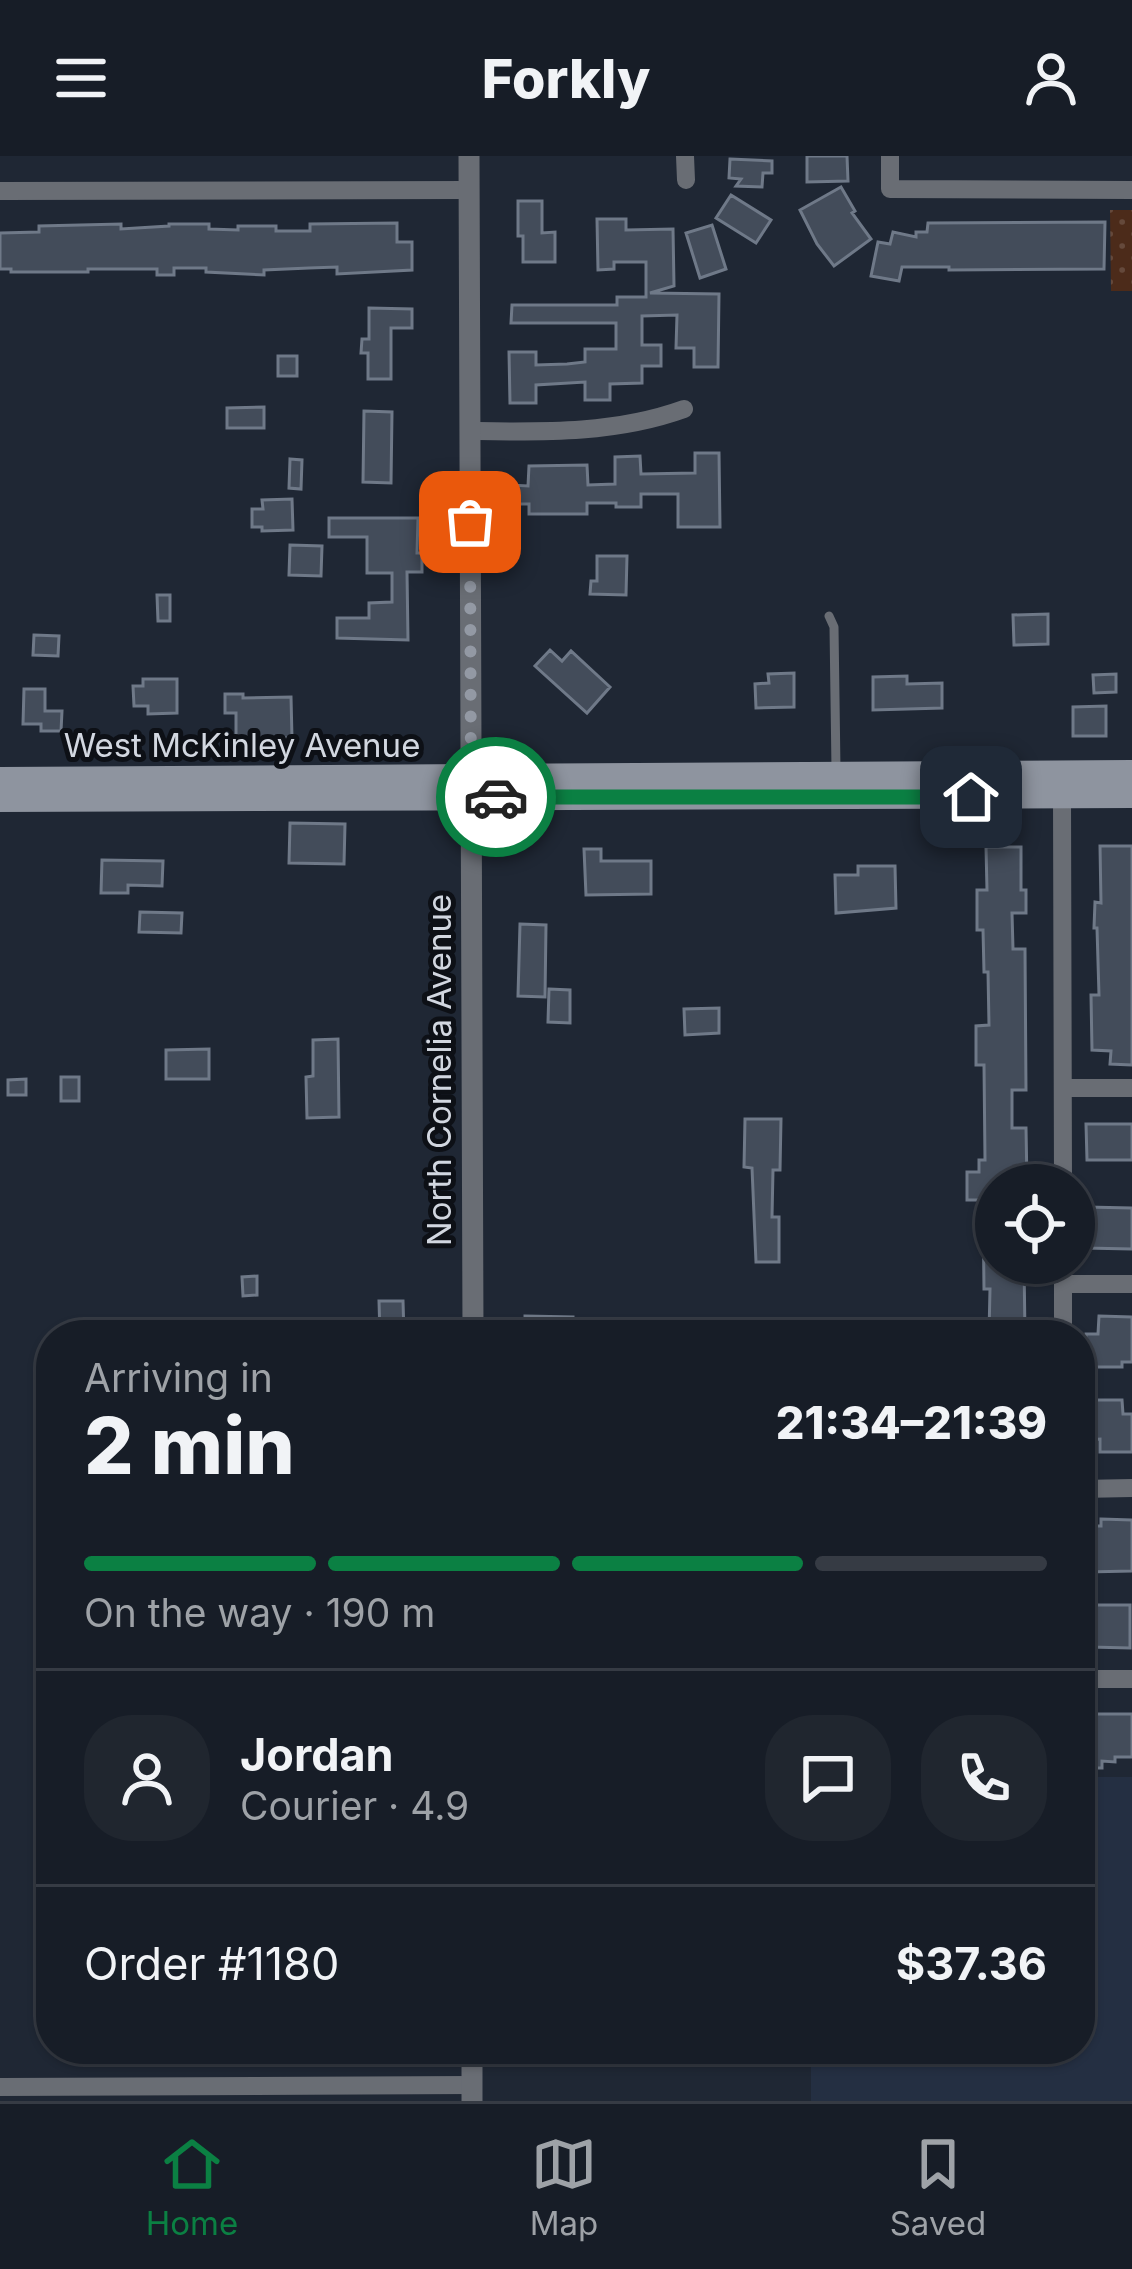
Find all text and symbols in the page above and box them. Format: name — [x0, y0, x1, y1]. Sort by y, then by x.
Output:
icon: menu — [48, 45, 114, 111]
icon: person — [1018, 45, 1084, 111]
text: Forkly — [482, 46, 650, 111]
pin — [419, 471, 521, 573]
icon: bag — [437, 489, 503, 555]
street label: West McKinley Avenue — [64, 725, 420, 765]
courier — [436, 737, 556, 857]
pin — [920, 746, 1022, 848]
icon: car — [463, 764, 529, 830]
icon: home — [938, 764, 1004, 830]
street label: North Cornelia Avenue — [419, 894, 459, 1246]
map controls — [975, 1164, 1095, 1284]
button: locate — [975, 1164, 1095, 1284]
text: Arriving in — [84, 1354, 273, 1401]
text: 21:34–21:39 — [776, 1395, 1047, 1450]
text: 2 min — [84, 1398, 295, 1493]
text: On the way · 190 m — [84, 1589, 435, 1636]
button: person — [84, 1715, 210, 1841]
button: chat — [765, 1715, 891, 1841]
button: phone — [921, 1715, 1047, 1841]
text: Jordan — [240, 1727, 394, 1782]
text: Courier · 4.9 — [240, 1782, 469, 1829]
text: Order #1180 — [84, 1936, 339, 1991]
text: $37.36 — [896, 1936, 1047, 1991]
tab: Home — [146, 2131, 238, 2243]
tab: Map — [530, 2131, 598, 2243]
tab: Saved — [890, 2131, 986, 2243]

